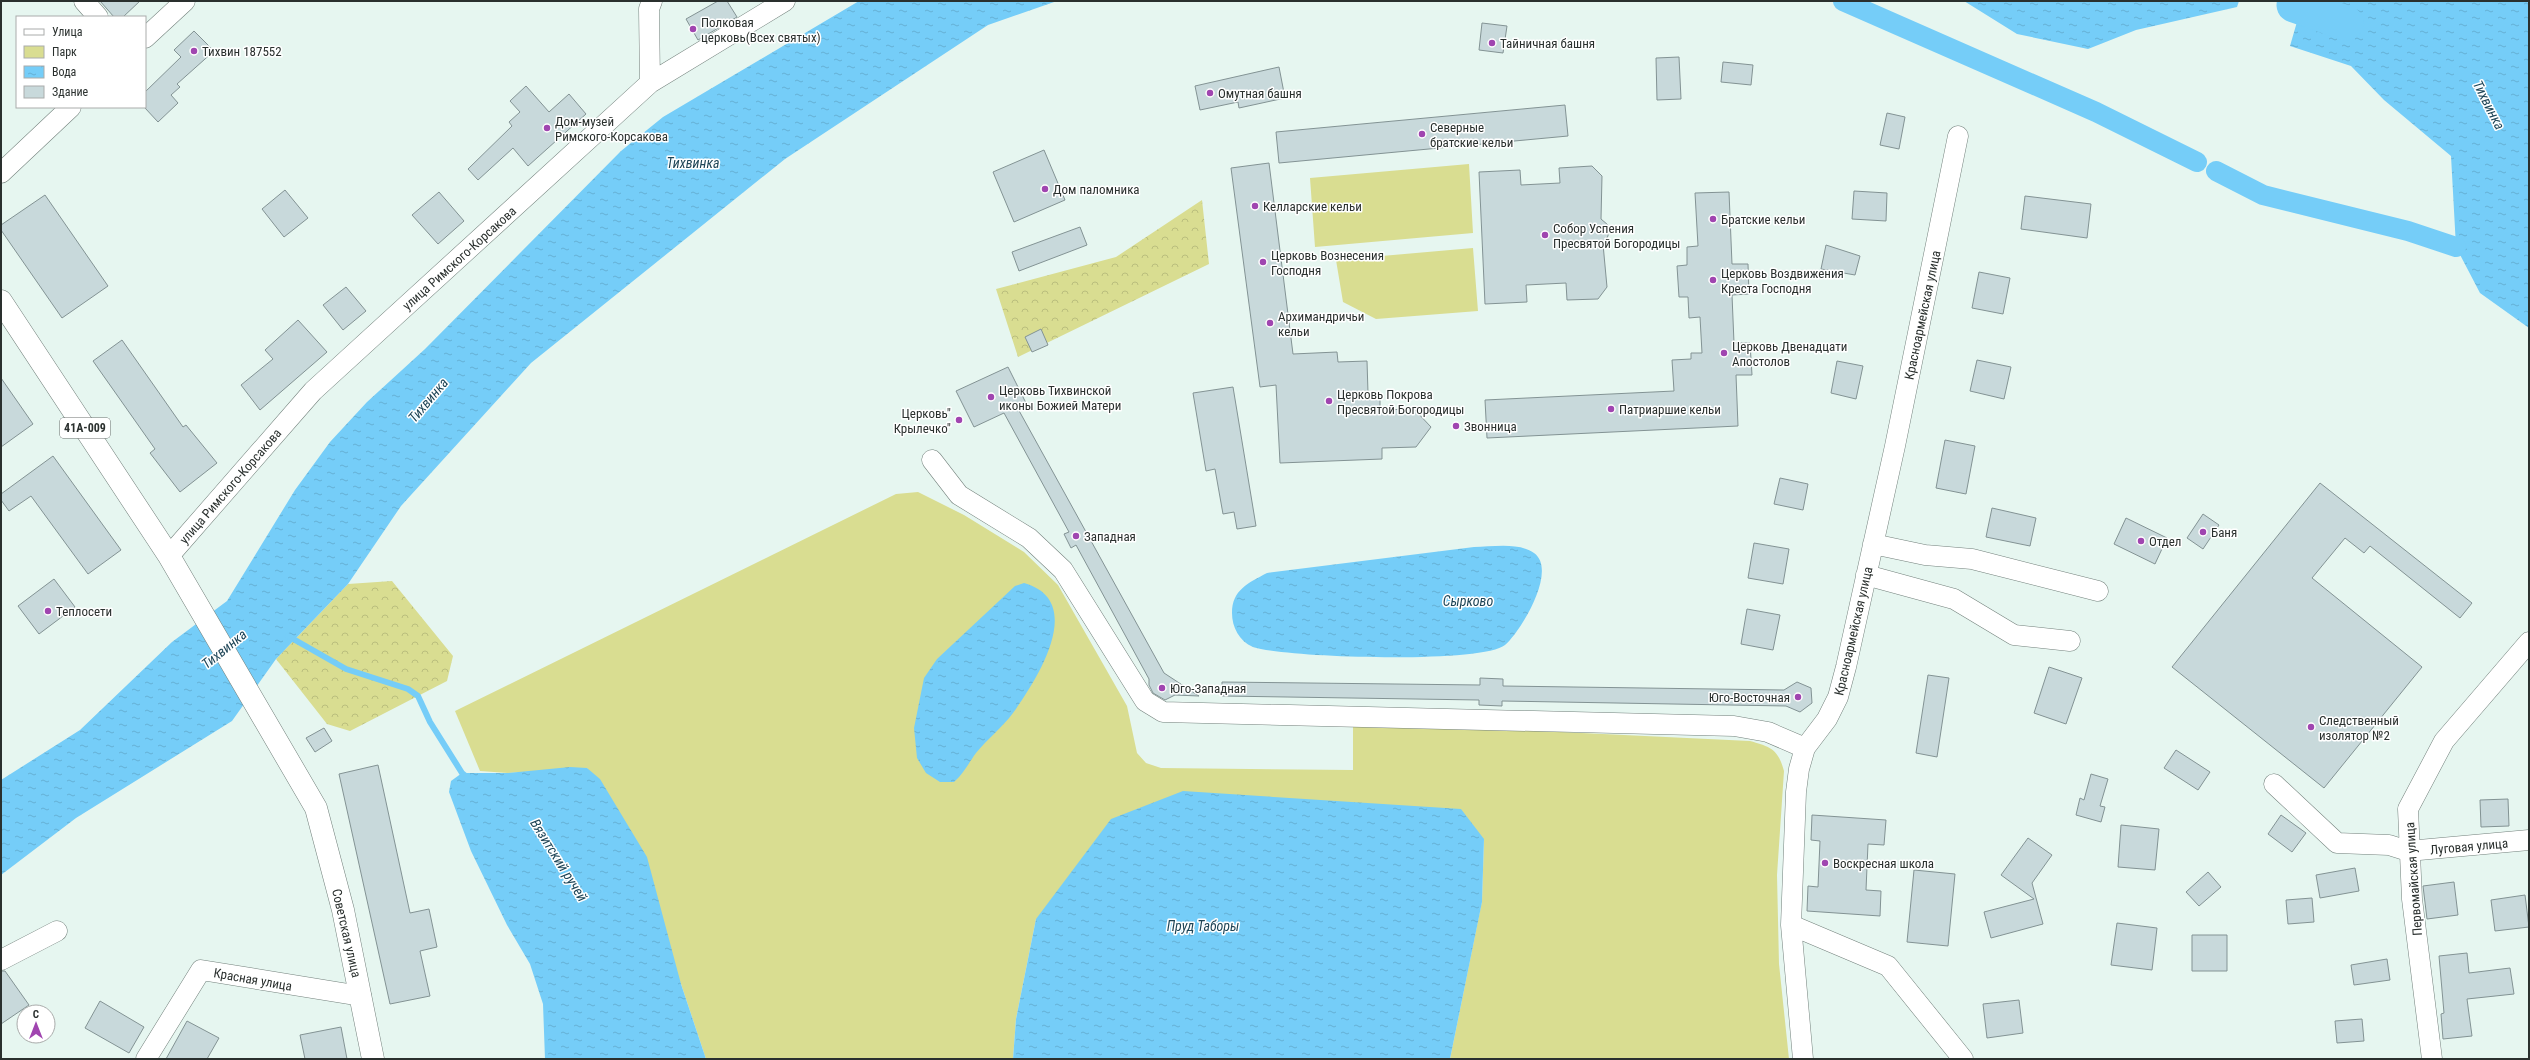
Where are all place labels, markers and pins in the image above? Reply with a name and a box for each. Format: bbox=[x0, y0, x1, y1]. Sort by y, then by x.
place label: Полковая церковь(Всех святых) bbox=[701, 15, 821, 45]
marker: Полковая церковь(Всех святых) bbox=[688, 24, 698, 34]
place label: Тайничная башня bbox=[1500, 36, 1595, 51]
marker: Тайничная башня bbox=[1487, 38, 1497, 48]
place label: Тихвин 187552 bbox=[202, 44, 282, 59]
marker: Тихвин 187552 bbox=[189, 46, 199, 56]
place label: Омутная башня bbox=[1218, 86, 1302, 101]
marker: Омутная башня bbox=[1205, 88, 1215, 98]
place label: Дом-музей Римского-Корсакова bbox=[555, 114, 668, 144]
place label: Северные братские кельи bbox=[1430, 120, 1513, 150]
marker: Дом-музей Римского-Корсакова bbox=[542, 123, 552, 133]
marker: Северные братские кельи bbox=[1417, 129, 1427, 139]
place label: Дом паломника bbox=[1053, 182, 1140, 197]
marker: Дом паломника bbox=[1040, 184, 1050, 194]
place label: Келларские кельи bbox=[1263, 199, 1362, 214]
marker: Келларские кельи bbox=[1250, 201, 1260, 211]
place label: Братские кельи bbox=[1721, 212, 1805, 227]
marker: Братские кельи bbox=[1708, 214, 1718, 224]
place label: Собор Успения Пресвятой Богородицы bbox=[1553, 221, 1680, 251]
marker: Собор Успения Пресвятой Богородицы bbox=[1540, 230, 1550, 240]
place label: Церковь Вознесения Господня bbox=[1271, 248, 1384, 278]
marker: Церковь Вознесения Господня bbox=[1258, 257, 1268, 267]
place label: Церковь Воздвижения Креста Господня bbox=[1721, 266, 1844, 296]
marker: Церковь Воздвижения Креста Господня bbox=[1708, 275, 1718, 285]
place label: Архимандричьи кельи bbox=[1278, 309, 1364, 339]
marker: Архимандричьи кельи bbox=[1265, 318, 1275, 328]
place label: Церковь Двенадцати Апостолов bbox=[1732, 339, 1847, 369]
marker: Церковь Двенадцати Апостолов bbox=[1719, 348, 1729, 358]
place label: Церковь Тихвинской иконы Божией Матери bbox=[999, 383, 1121, 413]
place label: Церковь Покрова Пресвятой Богородицы bbox=[1337, 387, 1464, 417]
marker: Церковь Тихвинской иконы Божией Матери bbox=[986, 392, 996, 402]
marker: Церковь Покрова Пресвятой Богородицы bbox=[1324, 396, 1334, 406]
place label: Патриаршие кельи bbox=[1619, 402, 1721, 417]
marker: Патриаршие кельи bbox=[1606, 404, 1616, 414]
place label: Церковь" Крылечко" bbox=[894, 406, 951, 436]
marker: Церковь" Крылечко" bbox=[954, 415, 964, 425]
place label: Звонница bbox=[1464, 419, 1517, 434]
marker: Звонница bbox=[1451, 421, 1461, 431]
place label: Баня bbox=[2211, 525, 2237, 540]
marker: Баня bbox=[2198, 527, 2208, 537]
place label: Западная bbox=[1084, 529, 1136, 544]
marker: Западная bbox=[1071, 531, 1081, 541]
place label: Отдел bbox=[2149, 534, 2182, 549]
marker: Отдел bbox=[2136, 536, 2146, 546]
place label: Теплосети bbox=[56, 604, 112, 619]
marker: Теплосети bbox=[43, 606, 53, 616]
place label: Юго-Западная bbox=[1170, 681, 1246, 696]
marker: Юго-Западная bbox=[1157, 683, 1167, 693]
place label: Юго-Восточная bbox=[1709, 690, 1790, 705]
marker: Юго-Восточная bbox=[1793, 692, 1803, 702]
place label: Следственный изолятор №2 bbox=[2319, 713, 2399, 743]
marker: Следственный изолятор №2 bbox=[2306, 722, 2316, 732]
place label: Воскресная школа bbox=[1833, 856, 1934, 871]
marker: Воскресная школа bbox=[1820, 858, 1830, 868]

